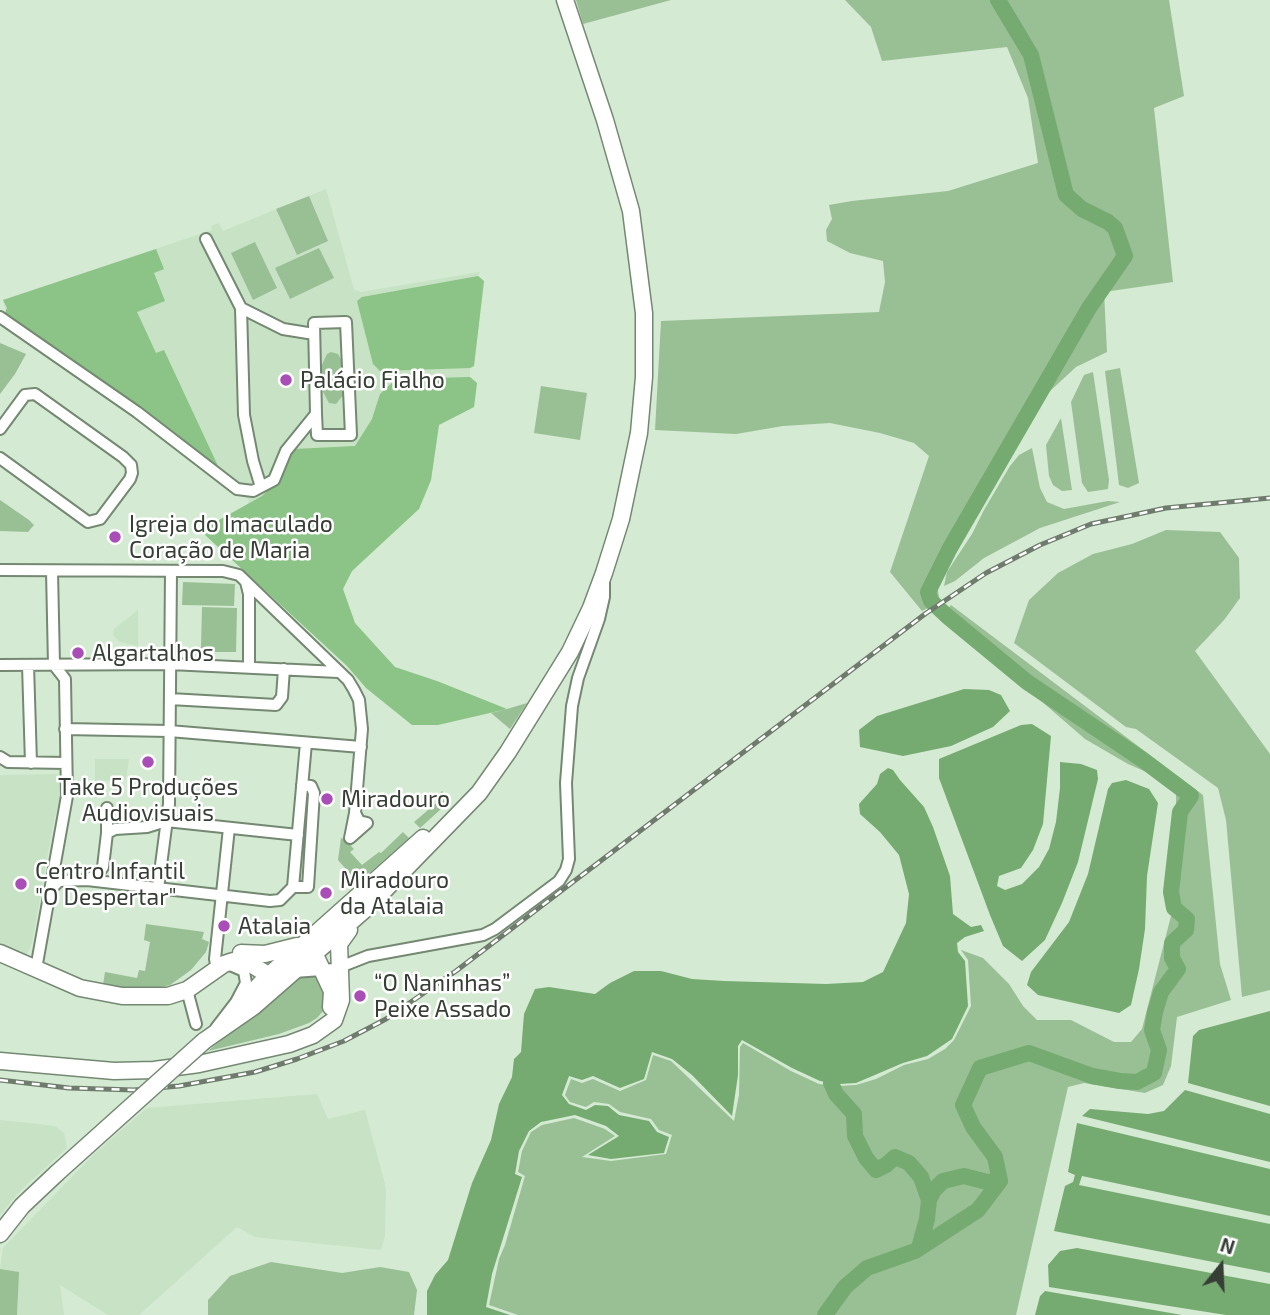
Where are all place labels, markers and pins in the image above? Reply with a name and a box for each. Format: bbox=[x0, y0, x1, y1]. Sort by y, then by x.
place label: Palácio Fialho bbox=[300, 366, 445, 394]
marker: Palácio Fialho bbox=[278, 372, 294, 388]
place label: Igreja do Imaculado Coração de Maria bbox=[129, 510, 333, 564]
marker: Igreja do Imaculado Coração de Maria bbox=[107, 529, 123, 545]
place label: Algartalhos bbox=[92, 639, 214, 667]
marker: Algartalhos bbox=[70, 645, 86, 661]
marker: Take 5 Produções Audiovisuais bbox=[140, 754, 156, 770]
place label: Take 5 Produções Audiovisuais bbox=[58, 773, 238, 827]
place label: Miradouro bbox=[341, 785, 450, 813]
marker: Miradouro bbox=[319, 791, 335, 807]
place label: Centro Infantil "O Despertar" bbox=[35, 857, 185, 911]
place label: Miradouro da Atalaia bbox=[340, 866, 449, 920]
marker: Centro Infantil "O Despertar" bbox=[13, 876, 29, 892]
marker: Miradouro da Atalaia bbox=[318, 885, 334, 901]
place label: Atalaia bbox=[238, 912, 311, 940]
marker: Atalaia bbox=[216, 918, 232, 934]
place label: “O Naninhas” Peixe Assado bbox=[374, 969, 511, 1023]
marker: “O Naninhas” Peixe Assado bbox=[352, 988, 368, 1004]

